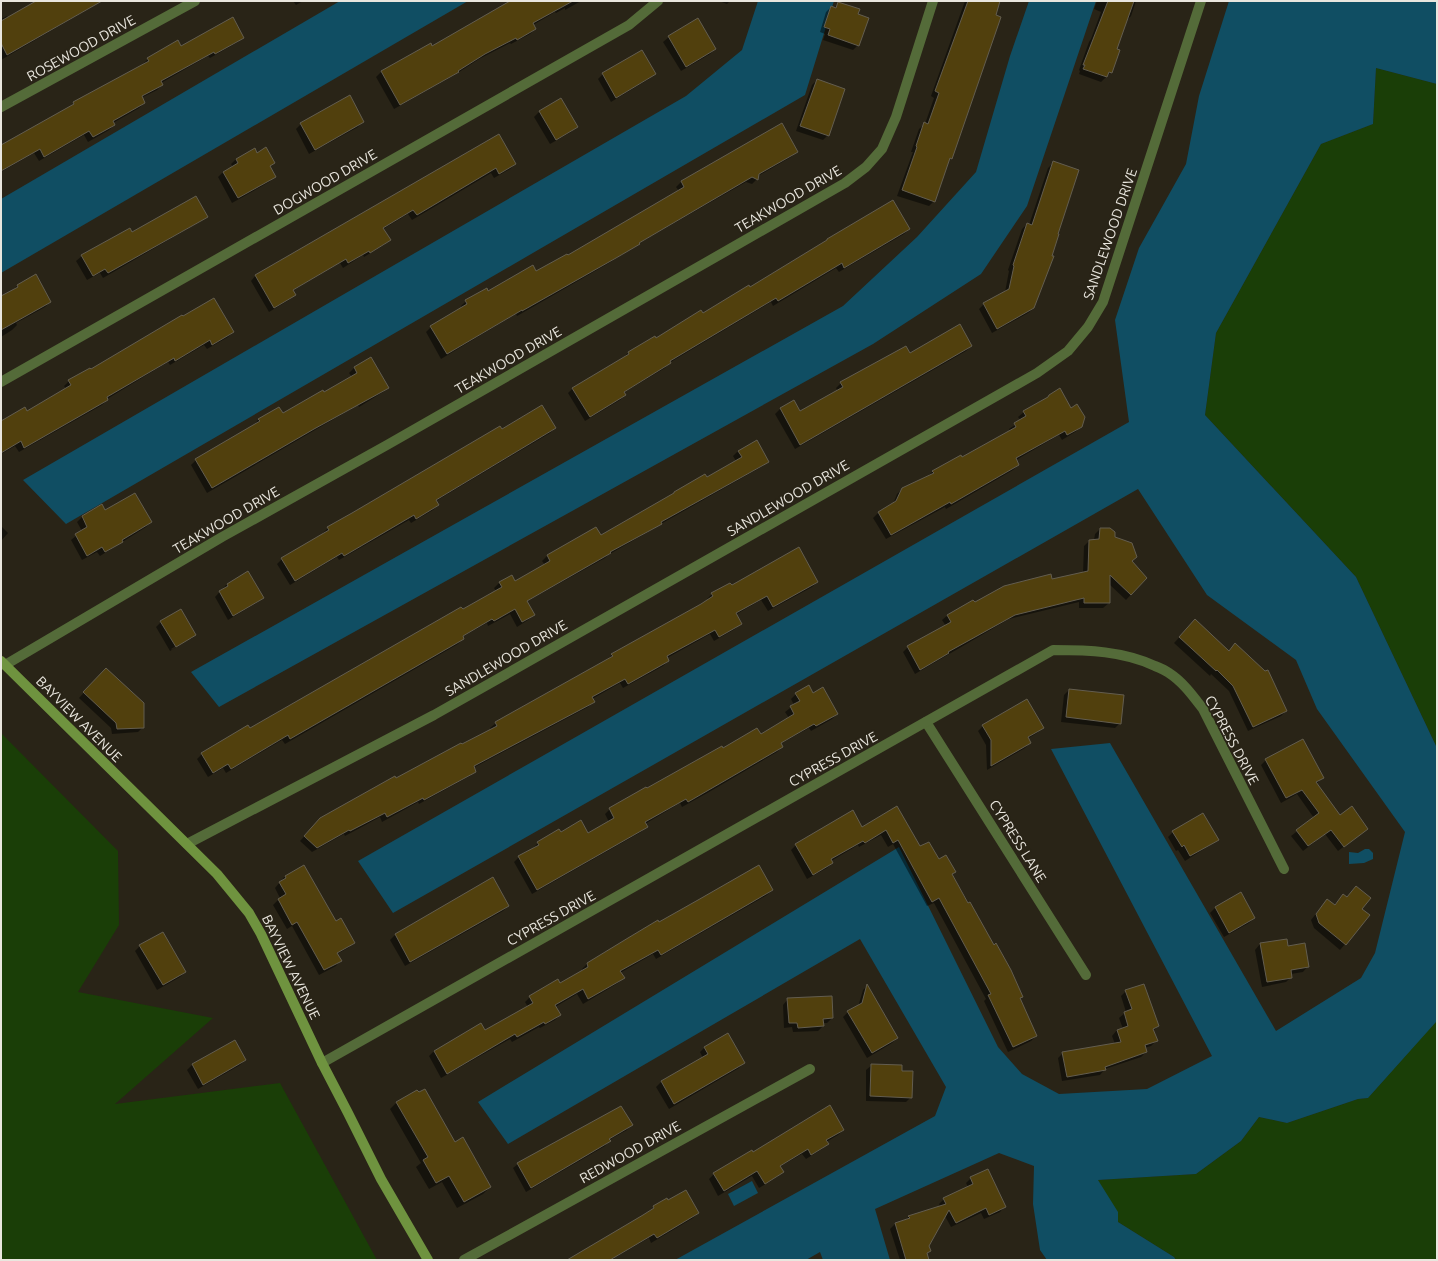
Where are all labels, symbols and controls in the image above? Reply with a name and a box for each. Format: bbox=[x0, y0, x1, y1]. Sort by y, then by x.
street label: ROSEWOOD DRIVE bbox=[24, 11, 138, 84]
street label: DOGWOOD DRIVE bbox=[270, 146, 380, 218]
street label: TEAKWOOD DRIVE bbox=[732, 162, 844, 236]
street label: SANDLEWOOD DRIVE bbox=[1080, 166, 1140, 302]
street label: TEAKWOOD DRIVE bbox=[452, 323, 564, 397]
street label: SANDLEWOOD DRIVE bbox=[724, 457, 852, 539]
street label: TEAKWOOD DRIVE bbox=[170, 483, 282, 557]
street label: SANDLEWOOD DRIVE bbox=[442, 617, 570, 699]
street label: BAYVIEW AVENUE bbox=[33, 673, 125, 765]
street label: CYPRESS DRIVE bbox=[1202, 693, 1262, 787]
street label: CYPRESS DRIVE bbox=[786, 728, 880, 790]
street label: CYPRESS LANE bbox=[986, 797, 1050, 885]
street label: CYPRESS DRIVE bbox=[504, 887, 598, 949]
street label: BAYVIEW AVENUE bbox=[259, 912, 323, 1022]
street label: REDWOOD DRIVE bbox=[577, 1118, 683, 1186]

